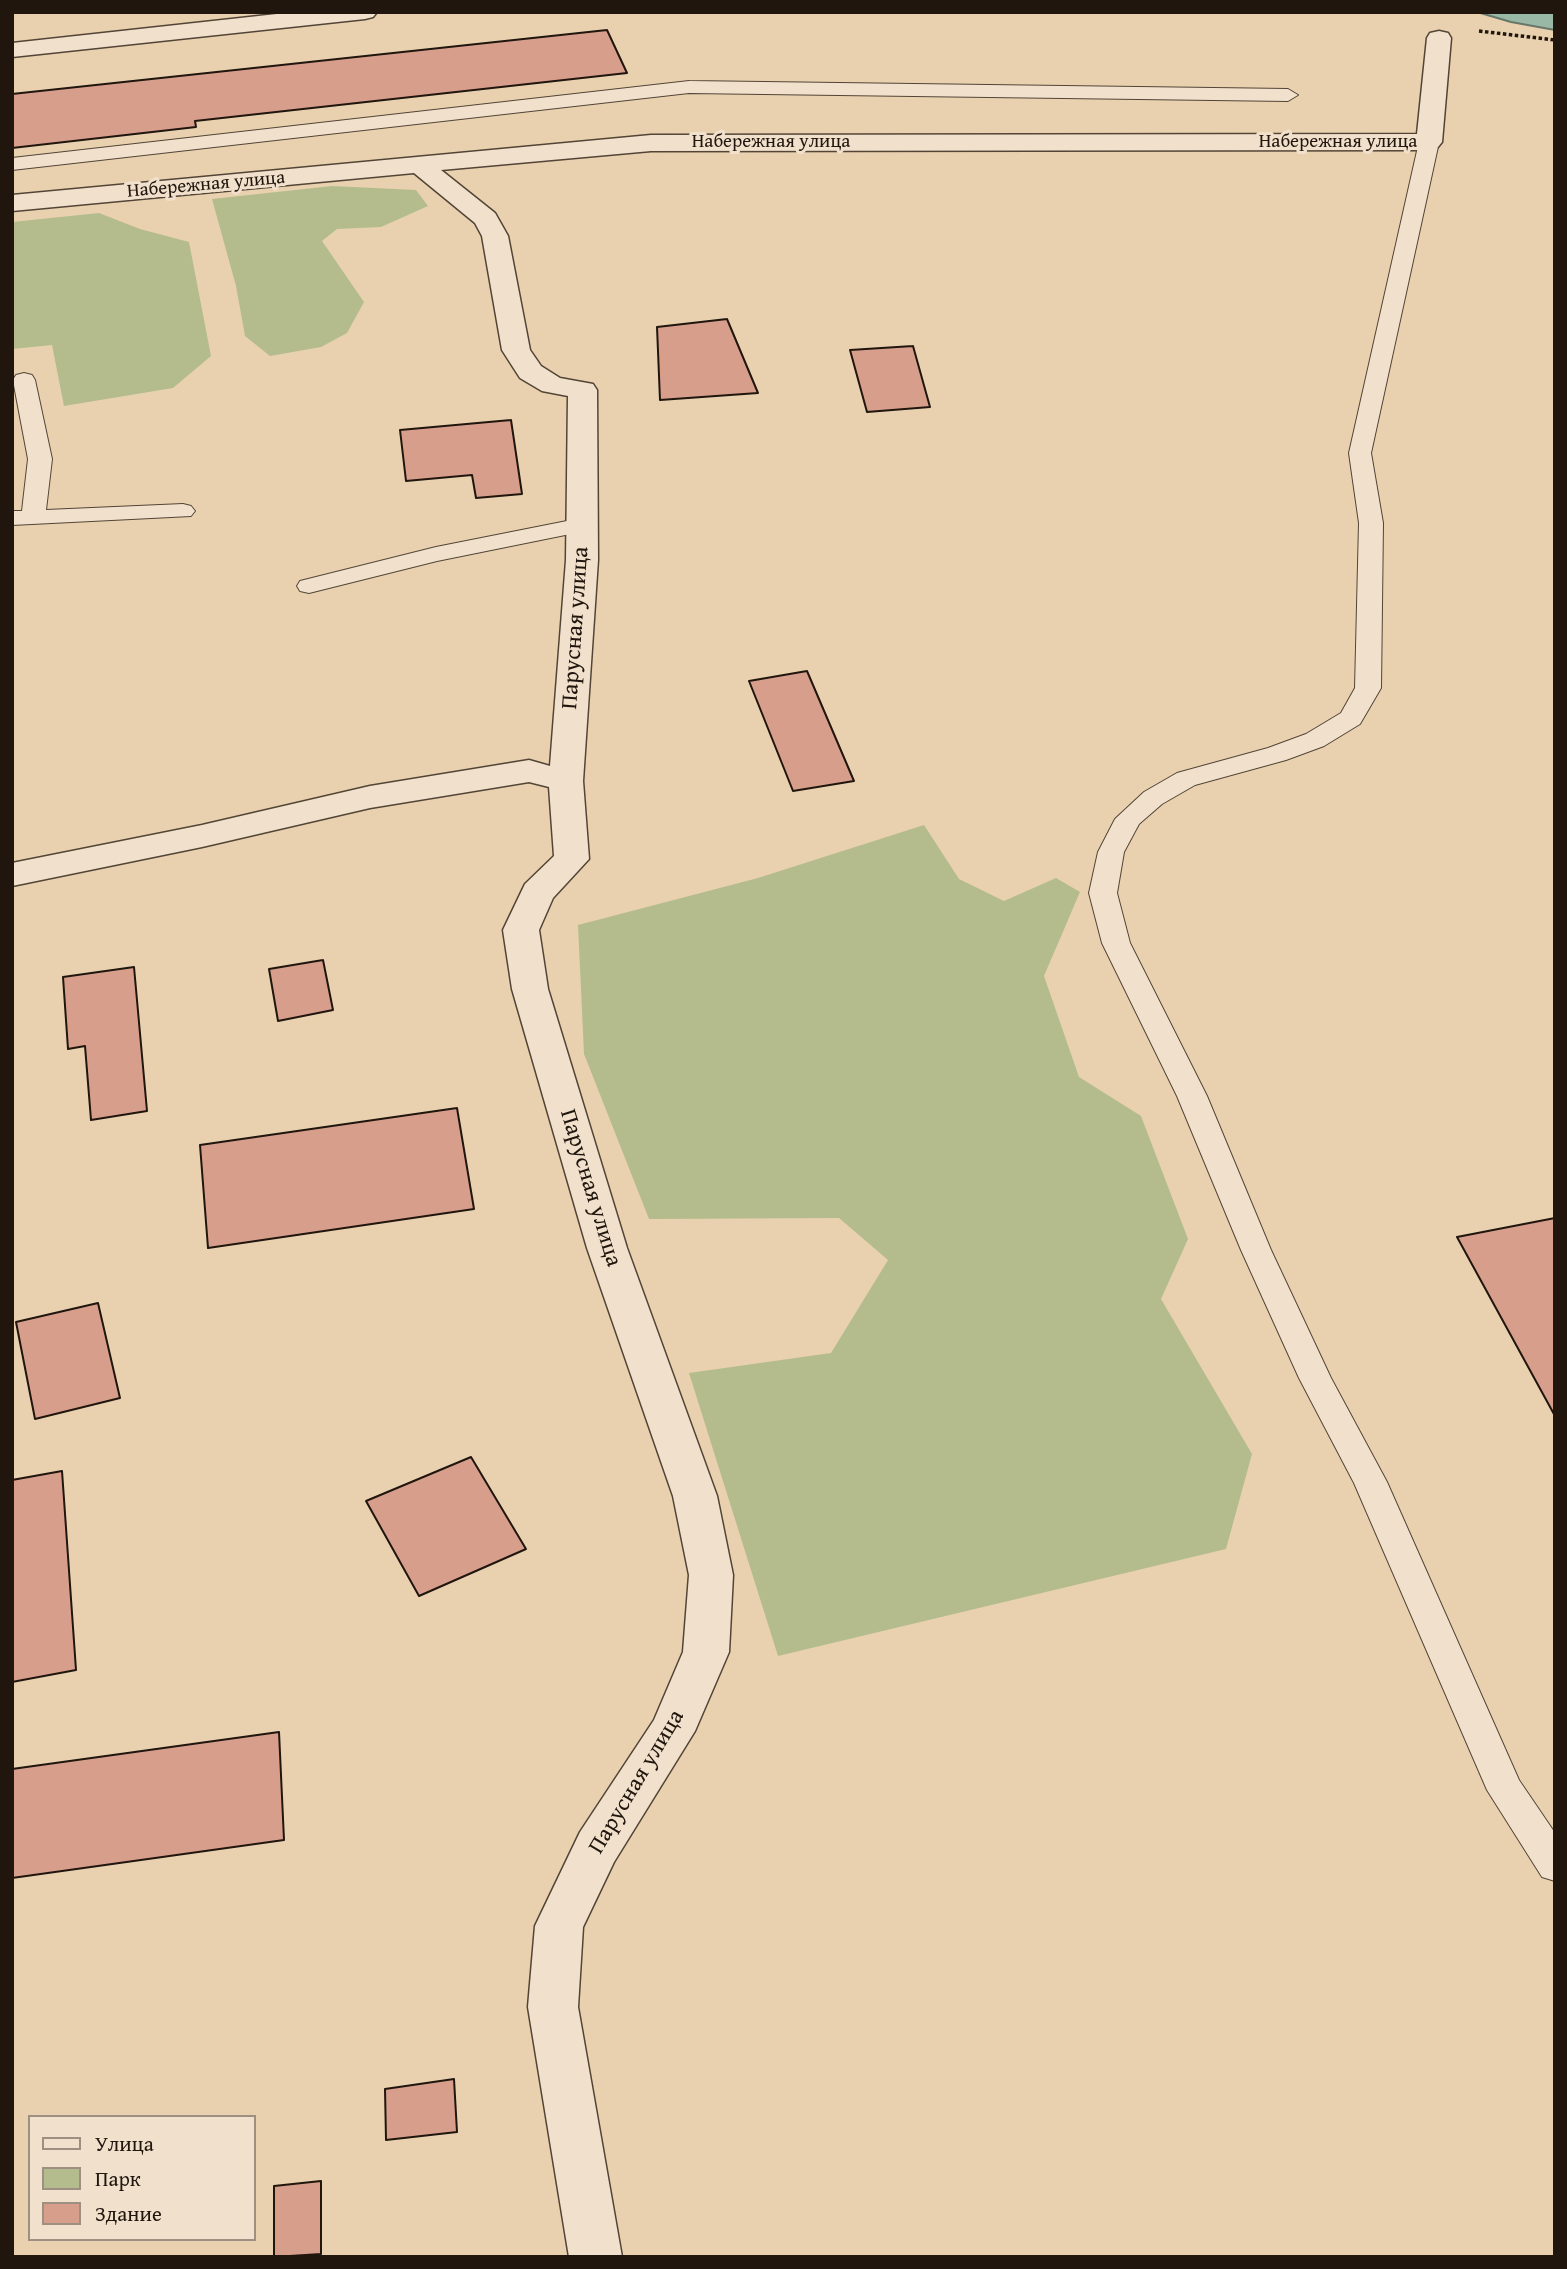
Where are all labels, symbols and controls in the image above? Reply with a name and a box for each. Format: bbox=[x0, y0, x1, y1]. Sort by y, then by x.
street label: Набережная улица bbox=[692, 131, 850, 153]
street label: Набережная улица bbox=[1259, 131, 1417, 153]
street label: Набережная улица bbox=[126, 167, 286, 203]
street label: Парусная улица bbox=[557, 546, 595, 710]
street label: Парусная улица bbox=[553, 1106, 627, 1270]
street label: Парусная улица bbox=[583, 1705, 691, 1859]
legend bbox=[28, 2115, 256, 2241]
text: Улица bbox=[95, 2128, 154, 2159]
text: Парк bbox=[95, 2163, 141, 2194]
text: Здание bbox=[95, 2198, 162, 2229]

